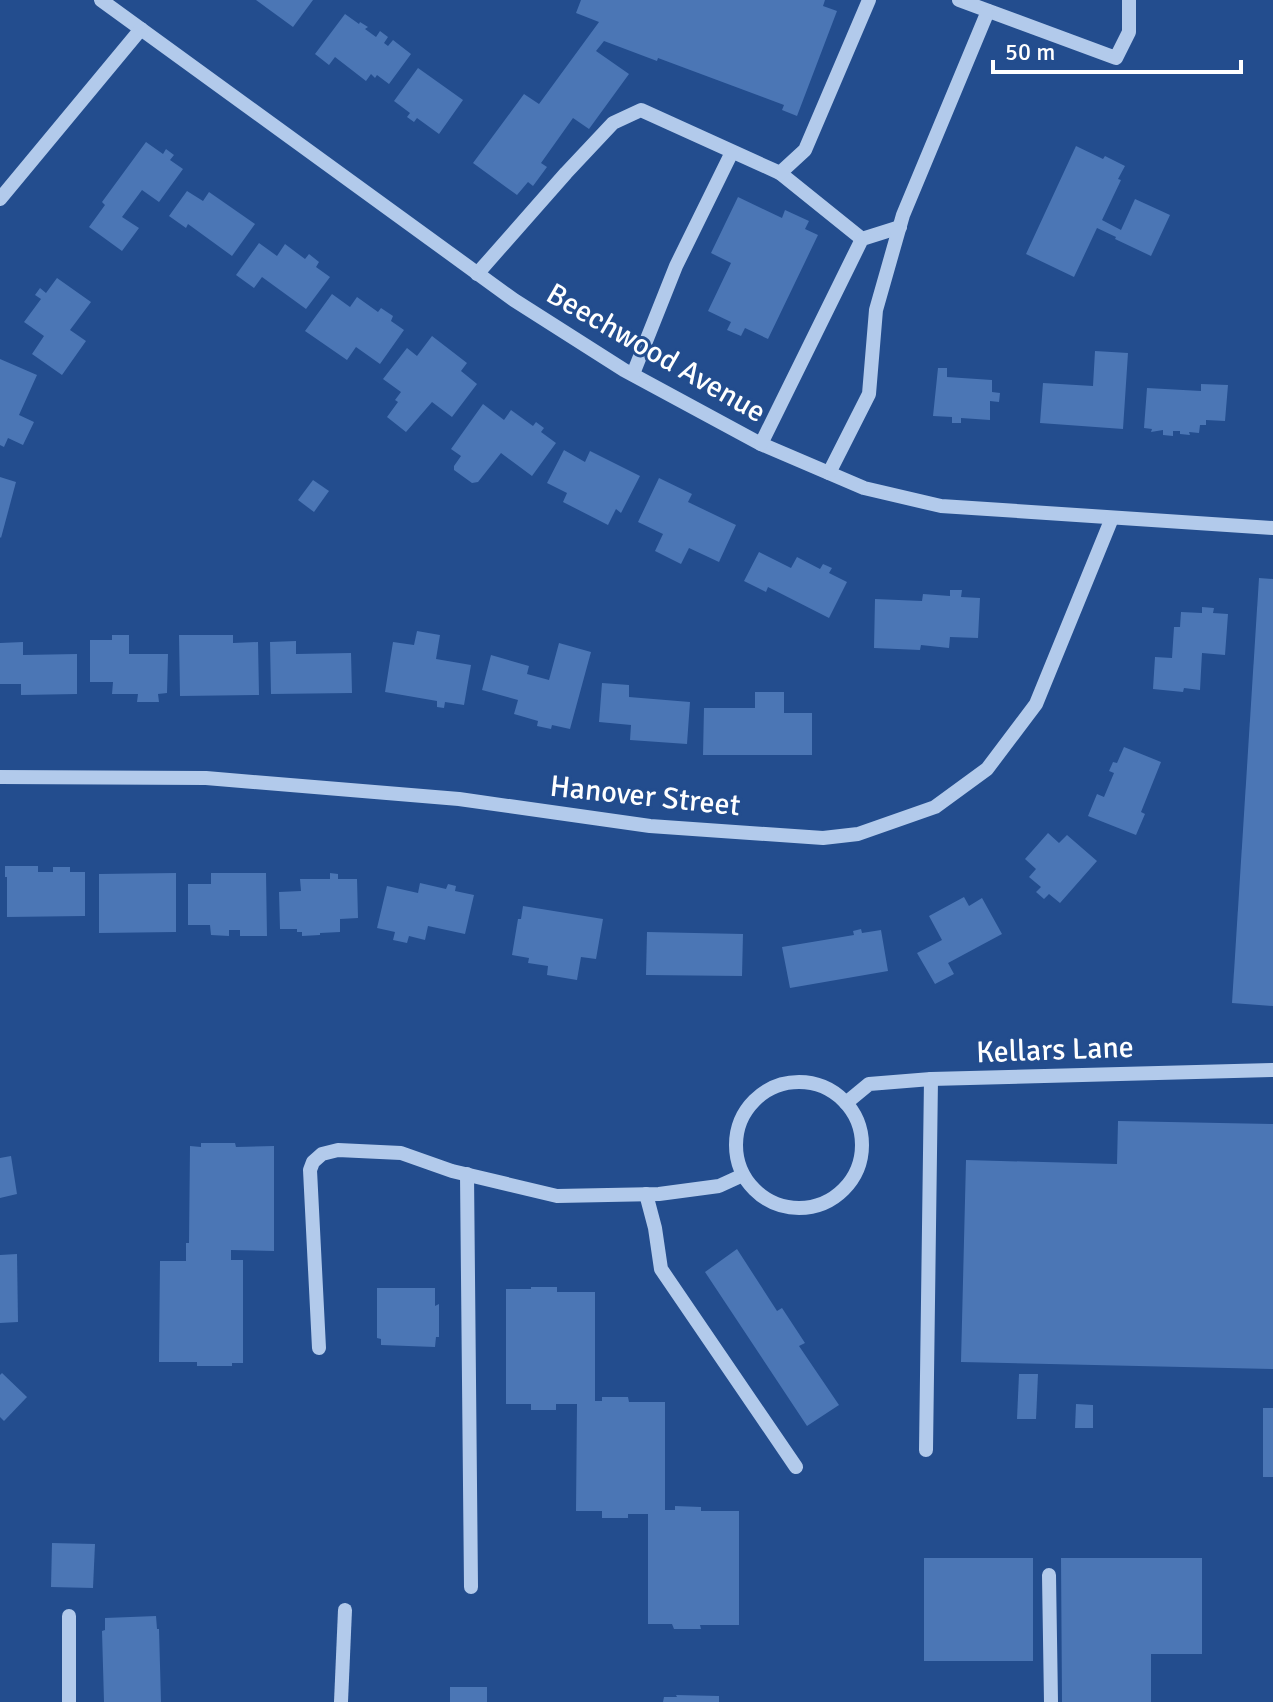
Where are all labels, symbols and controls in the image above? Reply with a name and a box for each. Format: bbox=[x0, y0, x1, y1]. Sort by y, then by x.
scale bar bbox=[993, 24, 1241, 74]
text: 50 m bbox=[1005, 37, 1055, 67]
street label: Beechwood Avenue bbox=[540, 275, 772, 431]
street label: Hanover Street bbox=[548, 768, 742, 824]
street label: Kellars Lane bbox=[976, 1029, 1134, 1071]

